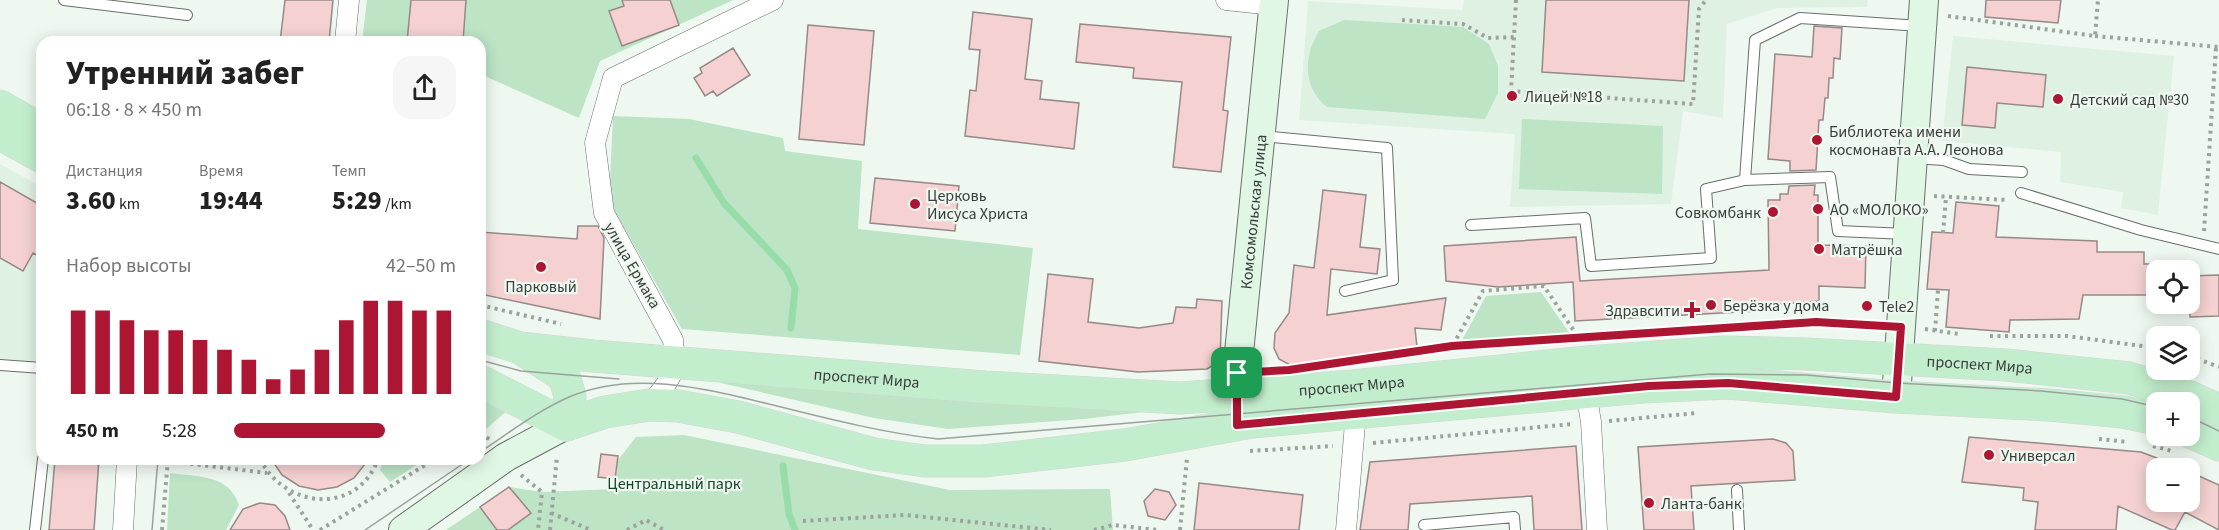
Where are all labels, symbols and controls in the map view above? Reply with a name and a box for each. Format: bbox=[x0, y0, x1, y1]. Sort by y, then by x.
text: Утренний забег bbox=[66, 50, 304, 97]
button: share bbox=[393, 56, 456, 119]
place label: Лицей №18 bbox=[1524, 86, 1602, 108]
marker: Лицей №18 bbox=[1505, 89, 1519, 103]
place label: Детский сад №30 bbox=[2070, 89, 2189, 111]
marker: Детский сад №30 bbox=[2051, 92, 2065, 106]
text: 06:18 · 8 × 450 m bbox=[66, 96, 202, 124]
place label: Библиотека имени космонавта А.А. Леонова bbox=[1829, 121, 2004, 161]
street label: Комсомольская улица bbox=[1235, 133, 1273, 290]
marker: Библиотека имени космонавта А.А. Леонова bbox=[1810, 133, 1824, 147]
text: Дистанция bbox=[66, 160, 143, 182]
text: Время bbox=[199, 160, 244, 182]
text: Темп bbox=[332, 160, 366, 182]
text: 3.60 bbox=[66, 182, 116, 219]
text: 19:44 bbox=[199, 182, 263, 219]
text: 5:29 bbox=[332, 182, 382, 219]
place label: Церковь Иисуса Христа bbox=[927, 185, 1028, 225]
text: km bbox=[116, 193, 140, 215]
text: /km bbox=[382, 193, 412, 215]
marker: Церковь Иисуса Христа bbox=[908, 197, 922, 211]
place label: АО «МОЛОКО» bbox=[1830, 199, 1929, 221]
place label: Совкомбанк bbox=[1675, 202, 1761, 224]
marker: АО «МОЛОКО» bbox=[1811, 202, 1825, 216]
marker: Совкомбанк bbox=[1766, 205, 1780, 219]
street label: улица Ермака bbox=[598, 218, 666, 313]
place label: Матрёшка bbox=[1831, 239, 1902, 261]
marker: Матрёшка bbox=[1812, 242, 1826, 256]
text: Набор высоты bbox=[66, 252, 191, 280]
text: 42–50 m bbox=[386, 252, 456, 280]
marker: Парковый bbox=[534, 260, 548, 274]
map controls bbox=[2146, 260, 2200, 512]
button: locate bbox=[2146, 260, 2200, 314]
place label: Парковый bbox=[505, 276, 577, 298]
place label: Берёзка у дома bbox=[1723, 295, 1829, 317]
place label: Tele2 bbox=[1879, 296, 1914, 318]
marker: Берёзка у дома bbox=[1704, 298, 1718, 312]
marker: Tele2 bbox=[1860, 299, 1874, 313]
place label: Здравсити bbox=[1605, 300, 1680, 322]
marker: Здравсити bbox=[1685, 303, 1699, 317]
button: layers bbox=[2146, 326, 2200, 380]
pin bbox=[1211, 347, 1262, 398]
street label: проспект Мира bbox=[1926, 351, 2034, 380]
icon: arrive bbox=[1220, 356, 1253, 389]
street label: проспект Мира bbox=[813, 363, 920, 394]
street label: проспект Мира bbox=[1298, 371, 1406, 402]
button: + bbox=[2146, 392, 2200, 446]
text: 450 m bbox=[66, 417, 119, 445]
text: 5:28 bbox=[162, 417, 197, 445]
place label: Универсал bbox=[2001, 445, 2075, 467]
marker: Универсал bbox=[1982, 448, 1996, 462]
button: − bbox=[2146, 458, 2200, 512]
park label: Центральный парк bbox=[607, 473, 741, 495]
place label: Ланта-банк bbox=[1661, 493, 1742, 515]
marker: Ланта-банк bbox=[1642, 496, 1656, 510]

